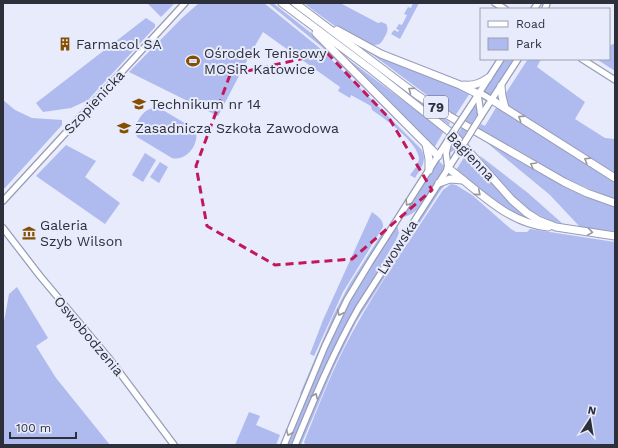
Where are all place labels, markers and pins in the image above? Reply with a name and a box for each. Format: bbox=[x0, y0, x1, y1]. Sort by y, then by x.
building icon: Farmacol SA bbox=[57, 36, 73, 52]
place label: Farmacol SA bbox=[76, 36, 162, 52]
place label: Ośrodek Tenisowy MOSiR Katowice bbox=[204, 45, 327, 77]
sports icon: Ośrodek Tenisowy MOSiR Katowice bbox=[185, 53, 201, 69]
school or university icon: Technikum nr 14 bbox=[131, 96, 147, 112]
place label: Technikum nr 14 bbox=[150, 96, 261, 112]
school or university icon: Zasadnicza Szkoła Zawodowa bbox=[116, 120, 132, 136]
place label: Zasadnicza Szkoła Zawodowa bbox=[135, 120, 339, 136]
place label: Galeria Szyb Wilson bbox=[40, 217, 123, 249]
museum icon: Galeria Szyb Wilson bbox=[21, 225, 37, 241]

